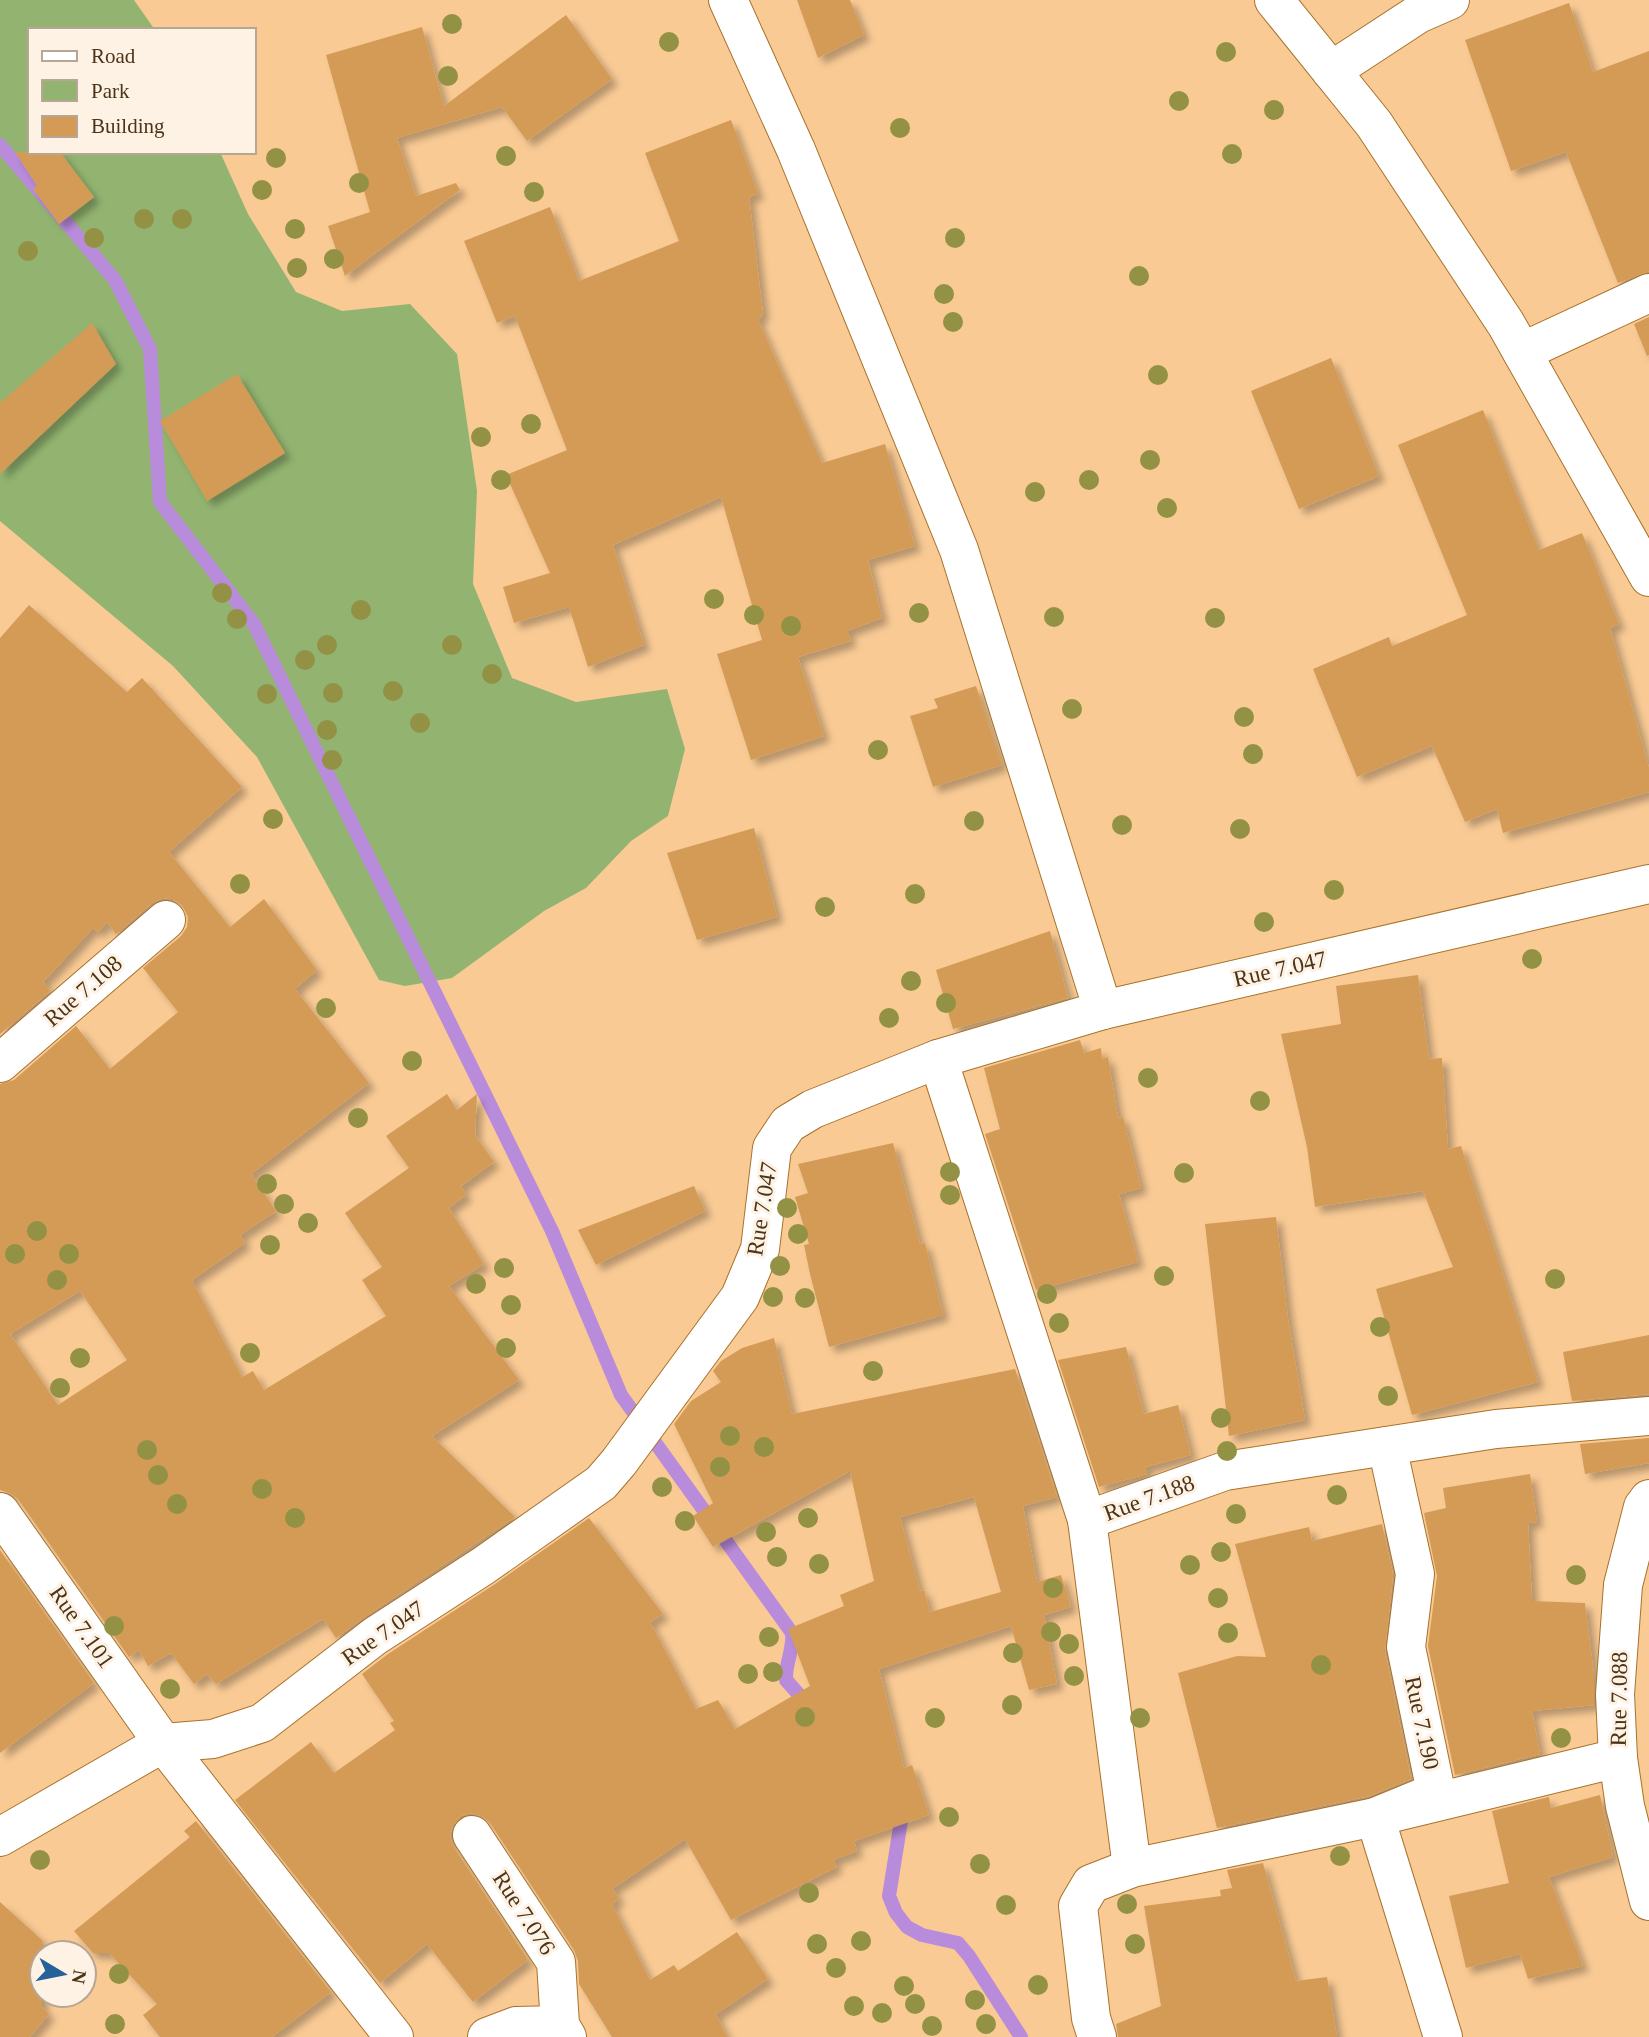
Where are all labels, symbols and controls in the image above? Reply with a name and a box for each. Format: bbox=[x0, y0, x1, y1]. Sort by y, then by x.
legend bbox=[28, 28, 256, 154]
text: Road bbox=[91, 44, 136, 68]
text: Park bbox=[91, 79, 130, 103]
text: Building bbox=[91, 114, 165, 138]
street label: Rue 7.047 bbox=[1231, 946, 1329, 992]
street label: Rue 7.108 bbox=[39, 951, 127, 1031]
street label: Rue 7.047 bbox=[742, 1160, 782, 1258]
street label: Rue 7.188 bbox=[1100, 1470, 1198, 1526]
street label: Rue 7.101 bbox=[45, 1581, 119, 1673]
street label: Rue 7.047 bbox=[337, 1596, 429, 1670]
street label: Rue 7.088 bbox=[1606, 1652, 1632, 1746]
street label: Rue 7.190 bbox=[1400, 1674, 1444, 1772]
street label: Rue 7.076 bbox=[488, 1867, 560, 1959]
north arrow bbox=[28, 1939, 98, 2009]
text: N bbox=[68, 1968, 91, 1986]

